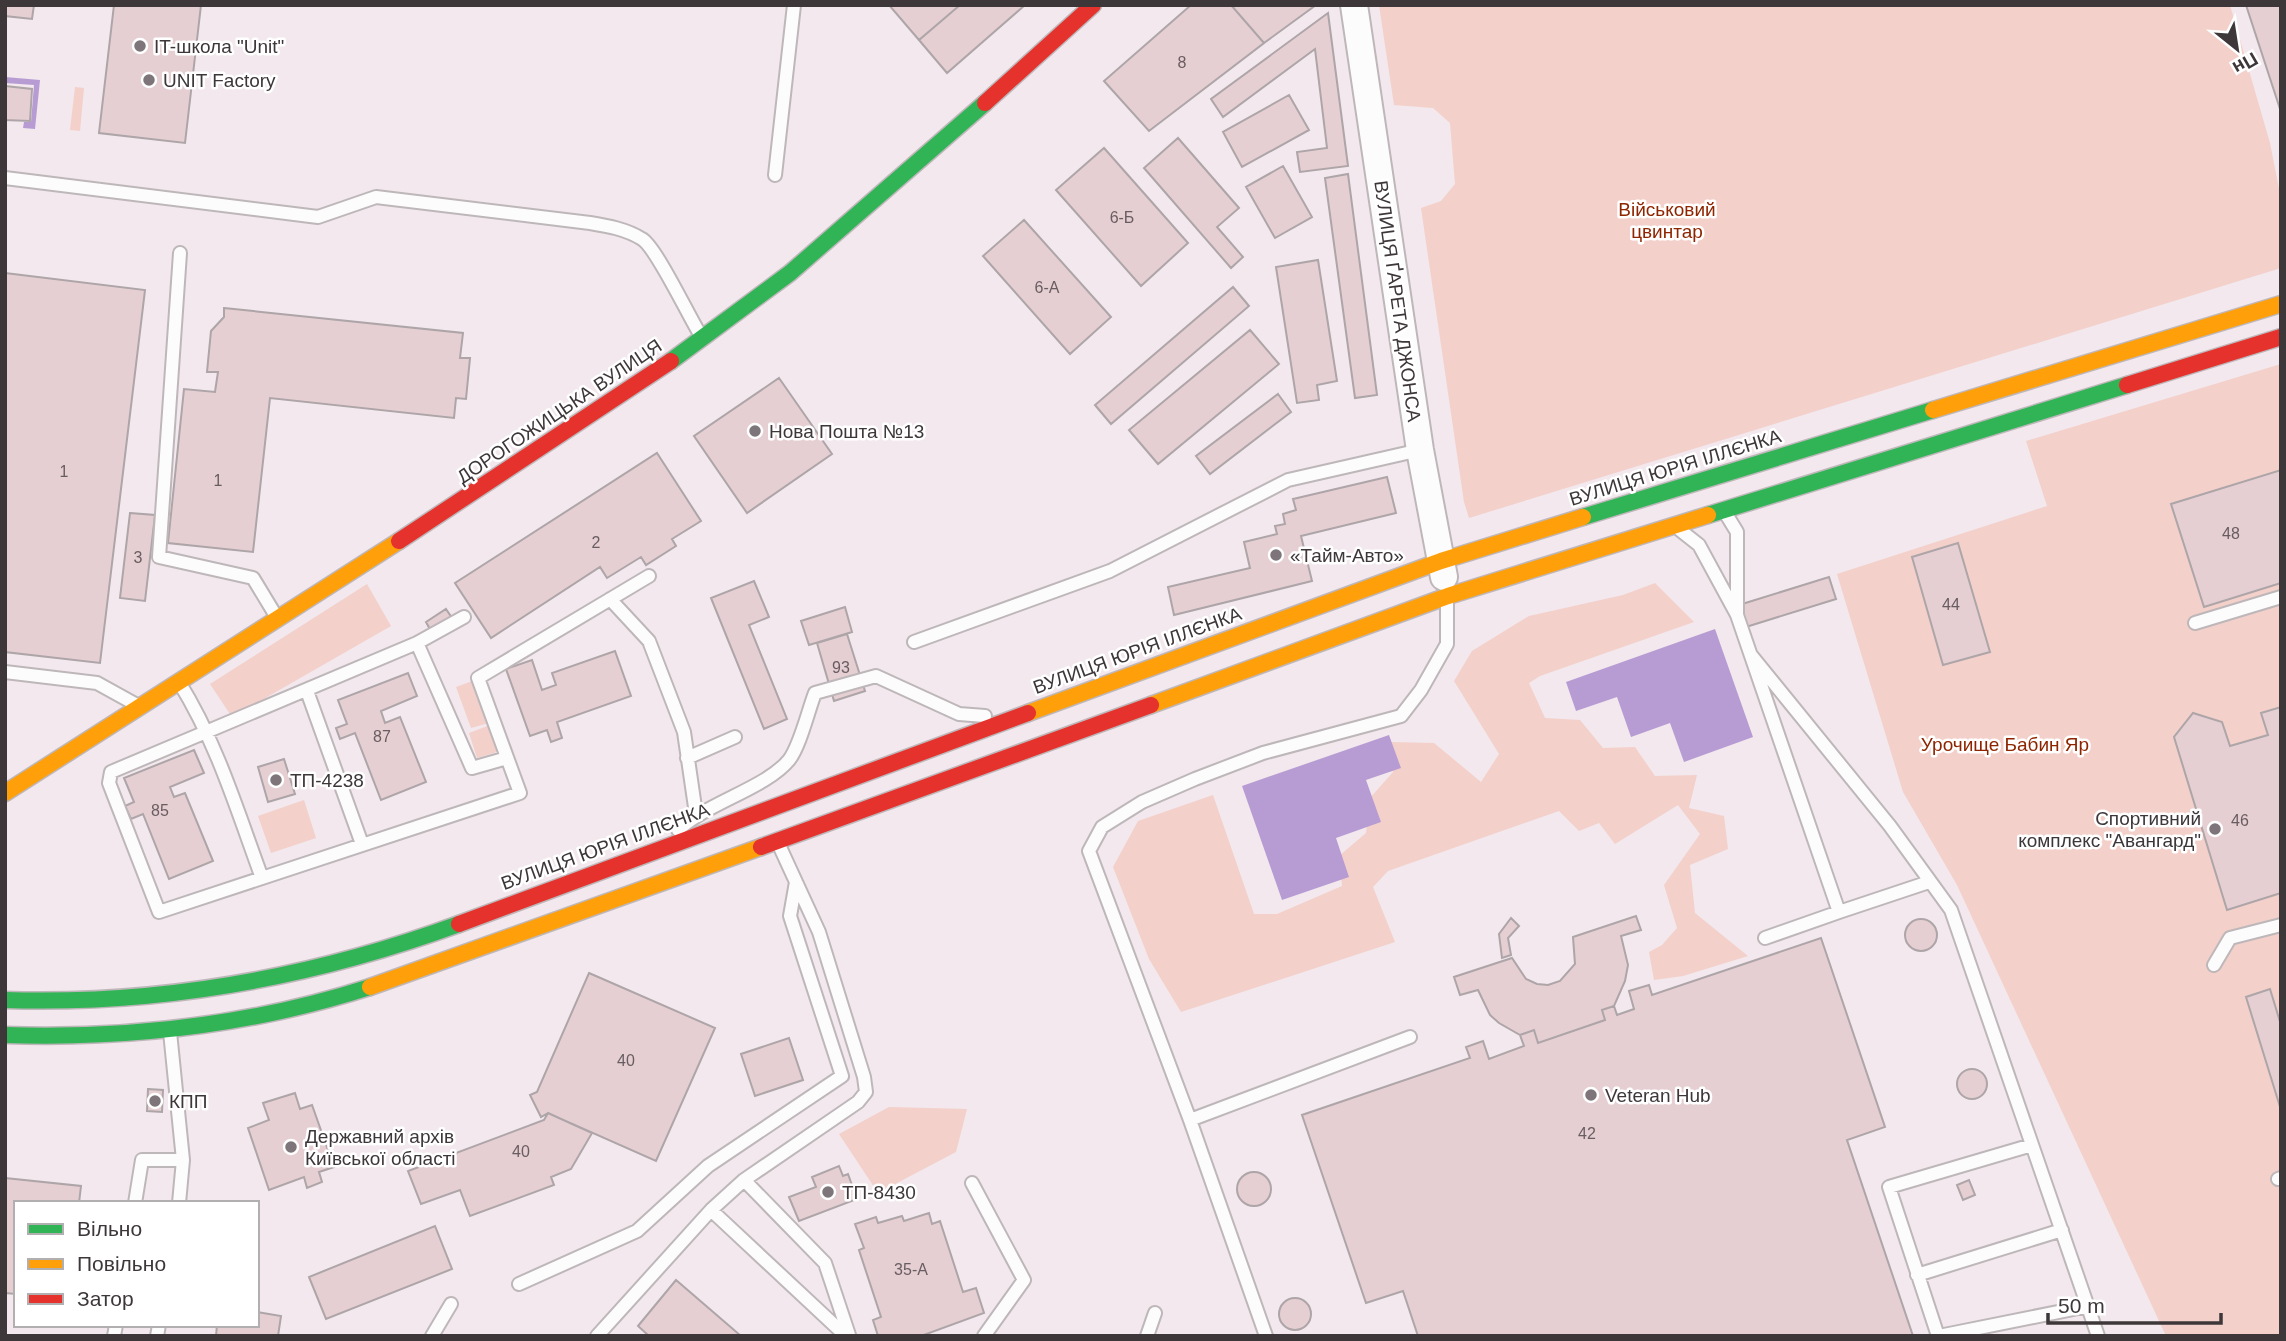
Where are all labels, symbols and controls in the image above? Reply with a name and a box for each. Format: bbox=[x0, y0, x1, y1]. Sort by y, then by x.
north arrow bbox=[2202, 14, 2272, 84]
place label: IT-школа "Unit" bbox=[154, 36, 284, 57]
marker: IT-школа "Unit" bbox=[132, 38, 148, 54]
text: Пн bbox=[2229, 48, 2261, 79]
house number: 8 bbox=[1178, 54, 1187, 71]
place label: UNIT Factory bbox=[163, 70, 276, 91]
marker: UNIT Factory bbox=[141, 72, 157, 88]
street label: ВУЛИЦЯ ҐАРЕТА ДЖОНСА bbox=[1370, 179, 1425, 423]
park label: Військовий цвинтар bbox=[1618, 199, 1716, 242]
house number: 6-Б bbox=[1110, 209, 1134, 226]
house number: 6-А bbox=[1035, 279, 1060, 296]
street label: ДОРОГОЖИЦЬКА ВУЛИЦЯ bbox=[453, 335, 666, 488]
place label: Нова Пошта №13 bbox=[769, 421, 924, 442]
marker: Нова Пошта №13 bbox=[747, 423, 763, 439]
street label: ВУЛИЦЯ ЮРІЯ ІЛЛЄНКА bbox=[1567, 425, 1784, 510]
house number: 1 bbox=[60, 463, 69, 480]
house number: 1 bbox=[214, 472, 223, 489]
house number: 48 bbox=[2222, 525, 2240, 542]
house number: 2 bbox=[592, 534, 601, 551]
place label: «Тайм-Авто» bbox=[1290, 545, 1404, 566]
marker: «Тайм-Авто» bbox=[1268, 547, 1284, 563]
house number: 3 bbox=[134, 549, 143, 566]
house number: 44 bbox=[1942, 596, 1960, 613]
street label: ВУЛИЦЯ ЮРІЯ ІЛЛЄНКА bbox=[1030, 603, 1244, 698]
house number: 93 bbox=[832, 659, 850, 676]
house number: 87 bbox=[373, 728, 391, 745]
park label: Урочище Бабин Яр bbox=[1921, 734, 2089, 755]
place label: ТП-4238 bbox=[290, 770, 364, 791]
marker: ТП-4238 bbox=[268, 772, 284, 788]
street label: ВУЛИЦЯ ЮРІЯ ІЛЛЄНКА bbox=[498, 799, 712, 894]
house number: 85 bbox=[151, 802, 169, 819]
place label: Спортивний комплекс "Авангард" bbox=[2018, 808, 2201, 851]
house number: 46 bbox=[2231, 812, 2249, 829]
marker: Спортивний комплекс "Авангард" bbox=[2207, 821, 2223, 837]
house number: 40 bbox=[617, 1052, 635, 1069]
place label: Veteran Hub bbox=[1605, 1085, 1711, 1106]
marker: Veteran Hub bbox=[1583, 1087, 1599, 1103]
place label: КПП bbox=[169, 1091, 207, 1112]
marker: КПП bbox=[147, 1093, 163, 1109]
house number: 42 bbox=[1578, 1125, 1596, 1142]
place label: Державний архів Київської області bbox=[305, 1126, 456, 1169]
marker: Державний архів Київської області bbox=[283, 1139, 299, 1155]
house number: 40 bbox=[512, 1143, 530, 1160]
place label: ТП-8430 bbox=[842, 1182, 916, 1203]
marker: ТП-8430 bbox=[820, 1184, 836, 1200]
legend bbox=[14, 1201, 259, 1327]
text: Вільно bbox=[77, 1217, 142, 1240]
text: Повільно bbox=[77, 1252, 166, 1275]
house number: 35-А bbox=[894, 1261, 928, 1278]
scale bar bbox=[2048, 1282, 2221, 1326]
text: Затор bbox=[77, 1287, 134, 1310]
text: 50 m bbox=[2058, 1294, 2105, 1317]

